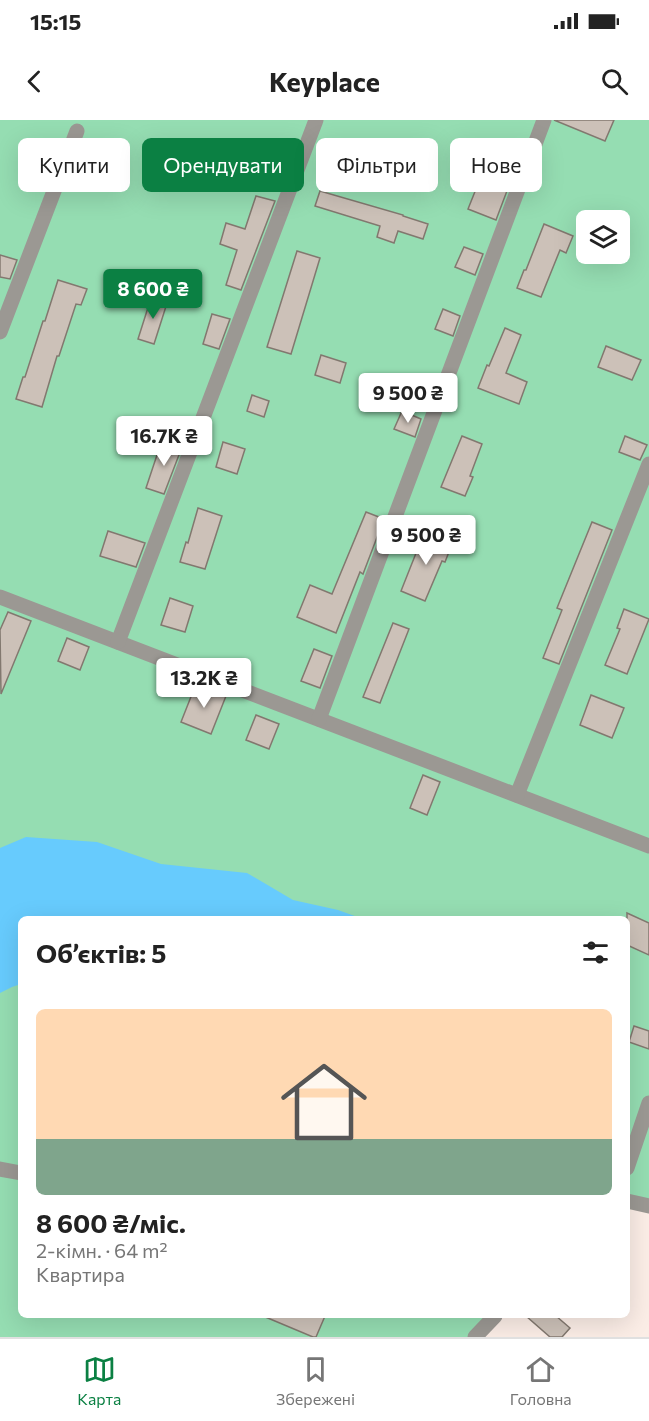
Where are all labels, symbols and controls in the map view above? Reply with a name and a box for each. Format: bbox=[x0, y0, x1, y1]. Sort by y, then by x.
text: 15:15 bbox=[30, 8, 81, 35]
icon: back bbox=[18, 65, 51, 98]
text: Keyplace bbox=[269, 65, 380, 98]
icon: search bbox=[598, 65, 631, 98]
chip: Купити bbox=[18, 138, 130, 192]
chip: Орендувати bbox=[142, 138, 304, 192]
chip: Фільтри bbox=[316, 138, 438, 192]
chip: Нове bbox=[450, 138, 542, 192]
map controls bbox=[576, 210, 630, 264]
button: layers bbox=[576, 210, 630, 264]
pin: 8 600 ₴ bbox=[98, 269, 208, 320]
text: 8 600 ₴ bbox=[117, 276, 189, 300]
pin: 9 500 ₴ bbox=[353, 373, 463, 424]
text: 9 500 ₴ bbox=[373, 380, 443, 404]
pin: 16.7K ₴ bbox=[109, 416, 219, 467]
text: 16.7K ₴ bbox=[130, 423, 198, 447]
pin: 9 500 ₴ bbox=[371, 515, 481, 566]
text: 9 500 ₴ bbox=[391, 522, 461, 546]
pin: 13.2K ₴ bbox=[149, 658, 259, 709]
text: 13.2K ₴ bbox=[170, 665, 238, 689]
icon: filters bbox=[579, 936, 612, 969]
text: Об’єктів: 5 bbox=[36, 937, 166, 968]
icon: home bbox=[270, 1048, 378, 1156]
text: 8 600 ₴/міс. bbox=[36, 1207, 186, 1238]
text: 2-кімн. · 64 m² bbox=[36, 1238, 168, 1262]
text: Квартира bbox=[36, 1262, 125, 1286]
tab: Карта bbox=[77, 1353, 121, 1408]
tab: Збережені bbox=[276, 1353, 355, 1408]
tab: Головна bbox=[510, 1353, 572, 1408]

